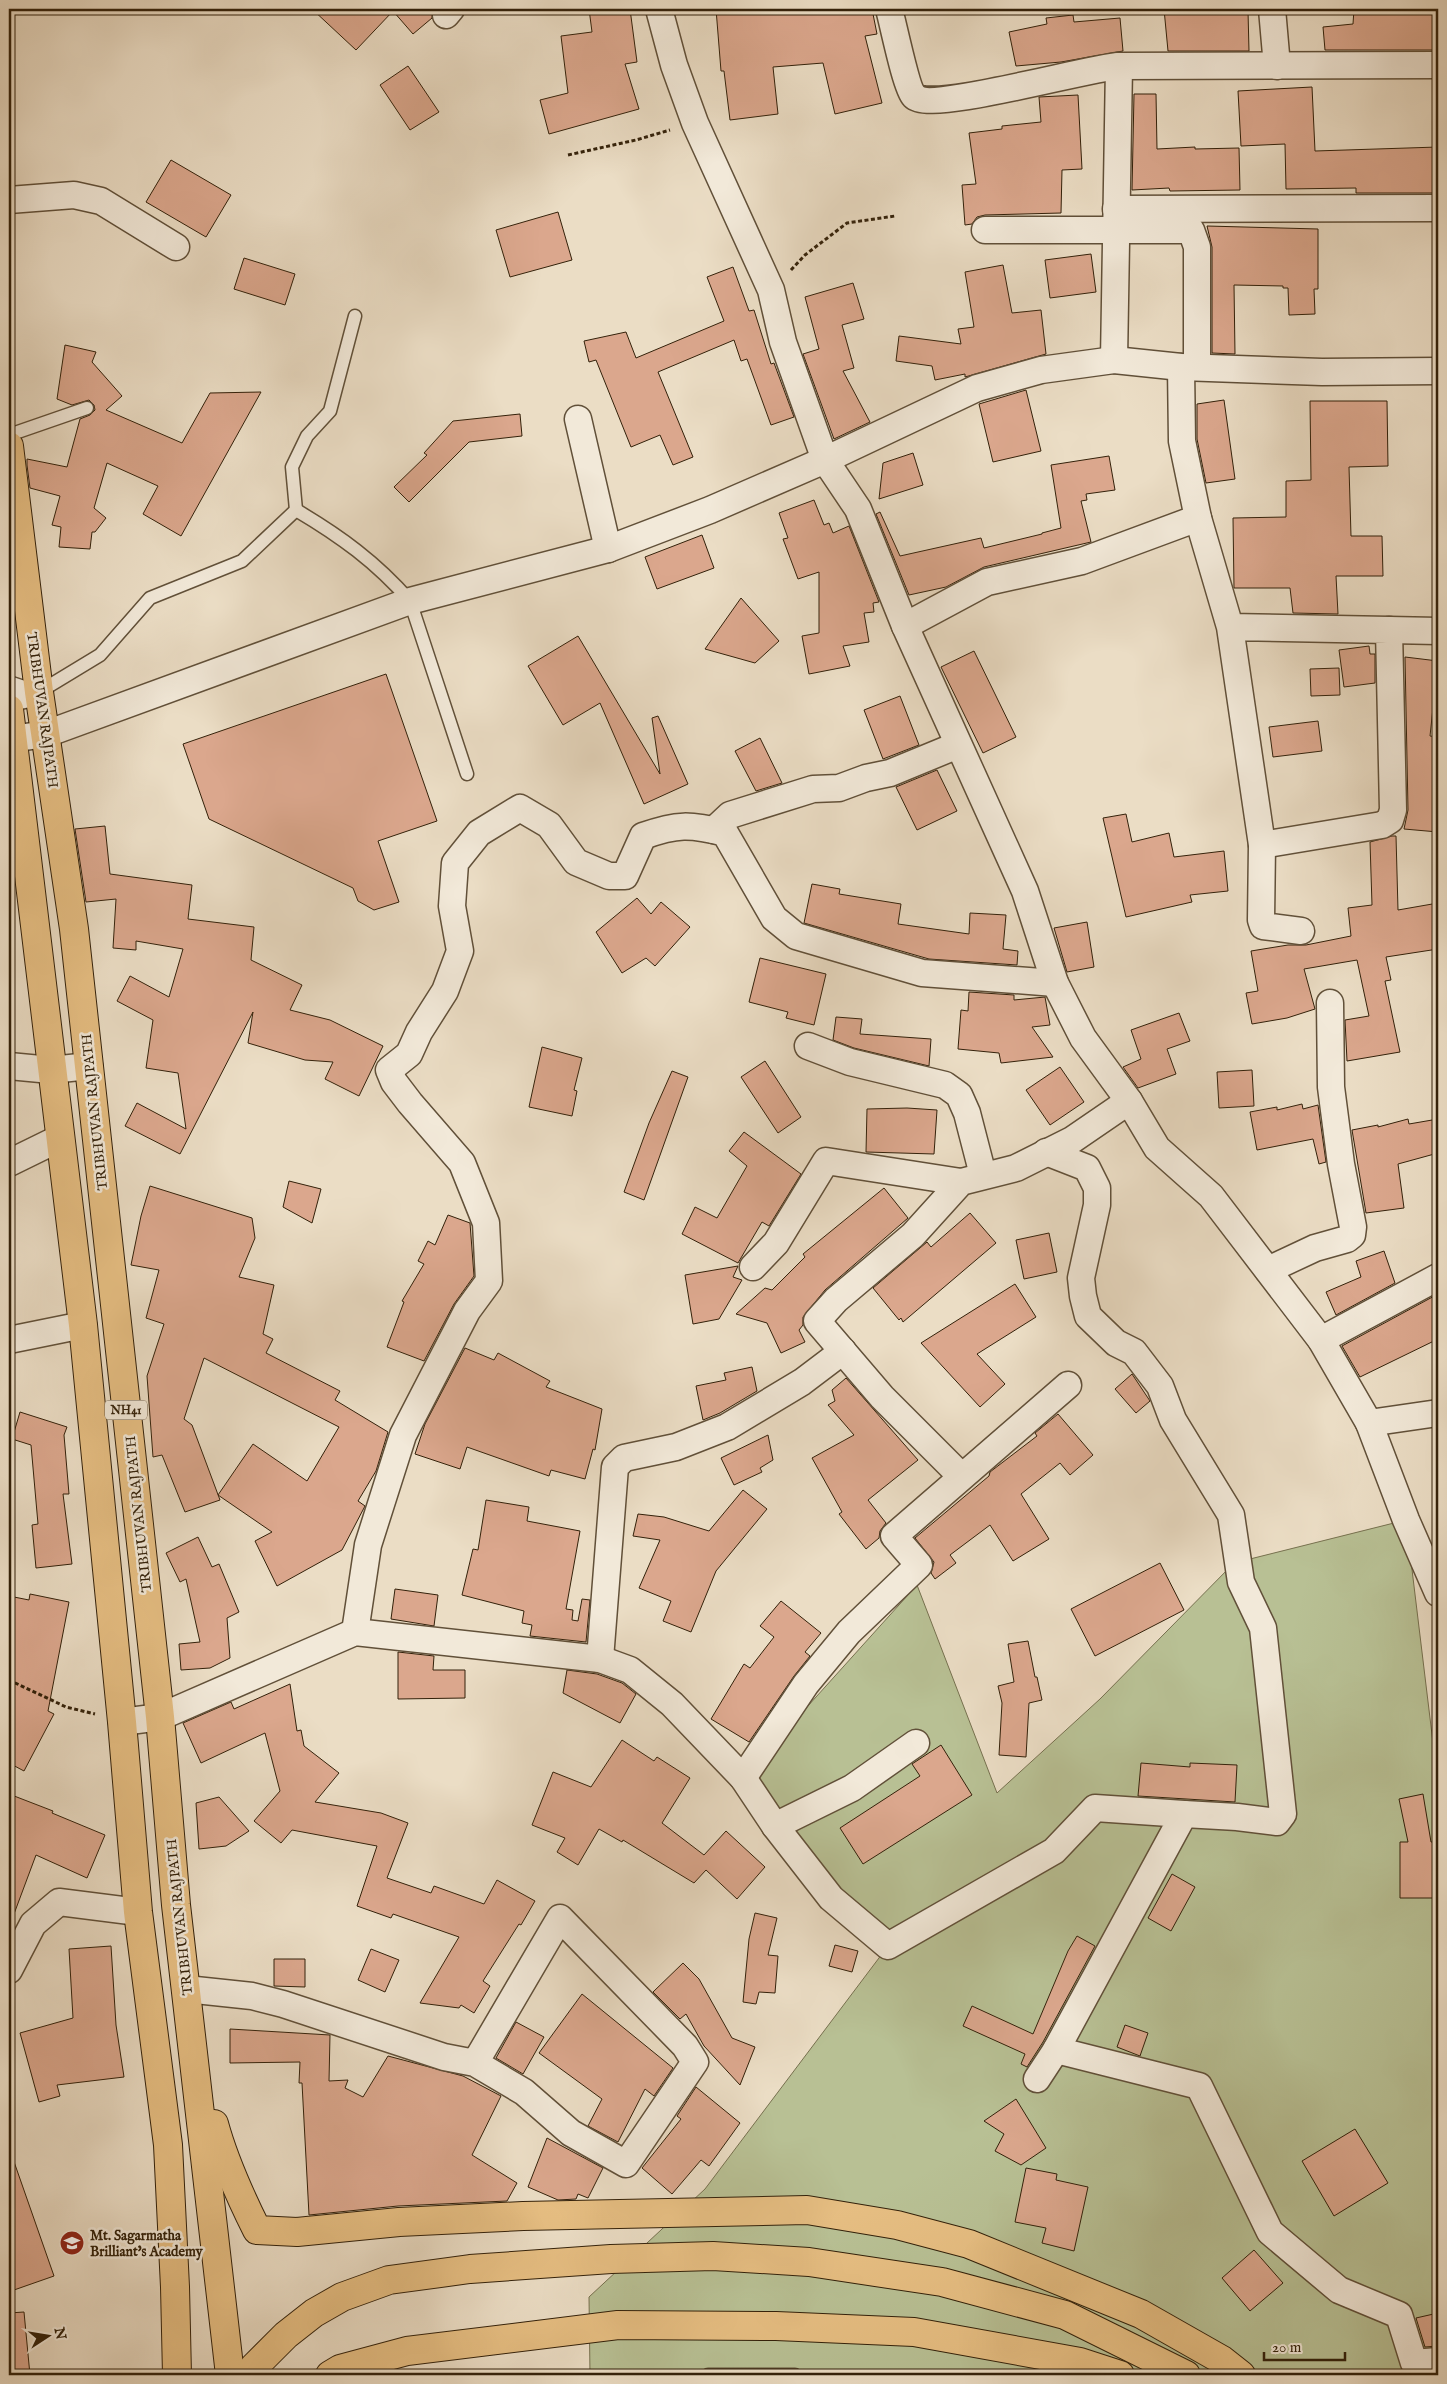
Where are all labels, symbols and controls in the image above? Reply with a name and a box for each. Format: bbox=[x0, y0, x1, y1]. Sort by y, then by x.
street label: TRIBHUVAN RAJPATH bbox=[22, 631, 62, 789]
street label: TRIBHUVAN RAJPATH bbox=[78, 1033, 112, 1191]
road number: NH41 bbox=[105, 1400, 147, 1420]
street label: TRIBHUVAN RAJPATH bbox=[122, 1435, 156, 1593]
street label: TRIBHUVAN RAJPATH bbox=[163, 1838, 197, 1996]
place label: Mt. Sagarmatha Brilliant's Academy bbox=[90, 2227, 204, 2261]
school or university icon: Mt. Sagarmatha Brilliant's Academy bbox=[59, 2230, 85, 2256]
north arrow bbox=[22, 2312, 72, 2362]
text: N bbox=[49, 2325, 70, 2341]
scale bar bbox=[1264, 2329, 1346, 2361]
text: 20 m bbox=[1272, 2338, 1302, 2357]

